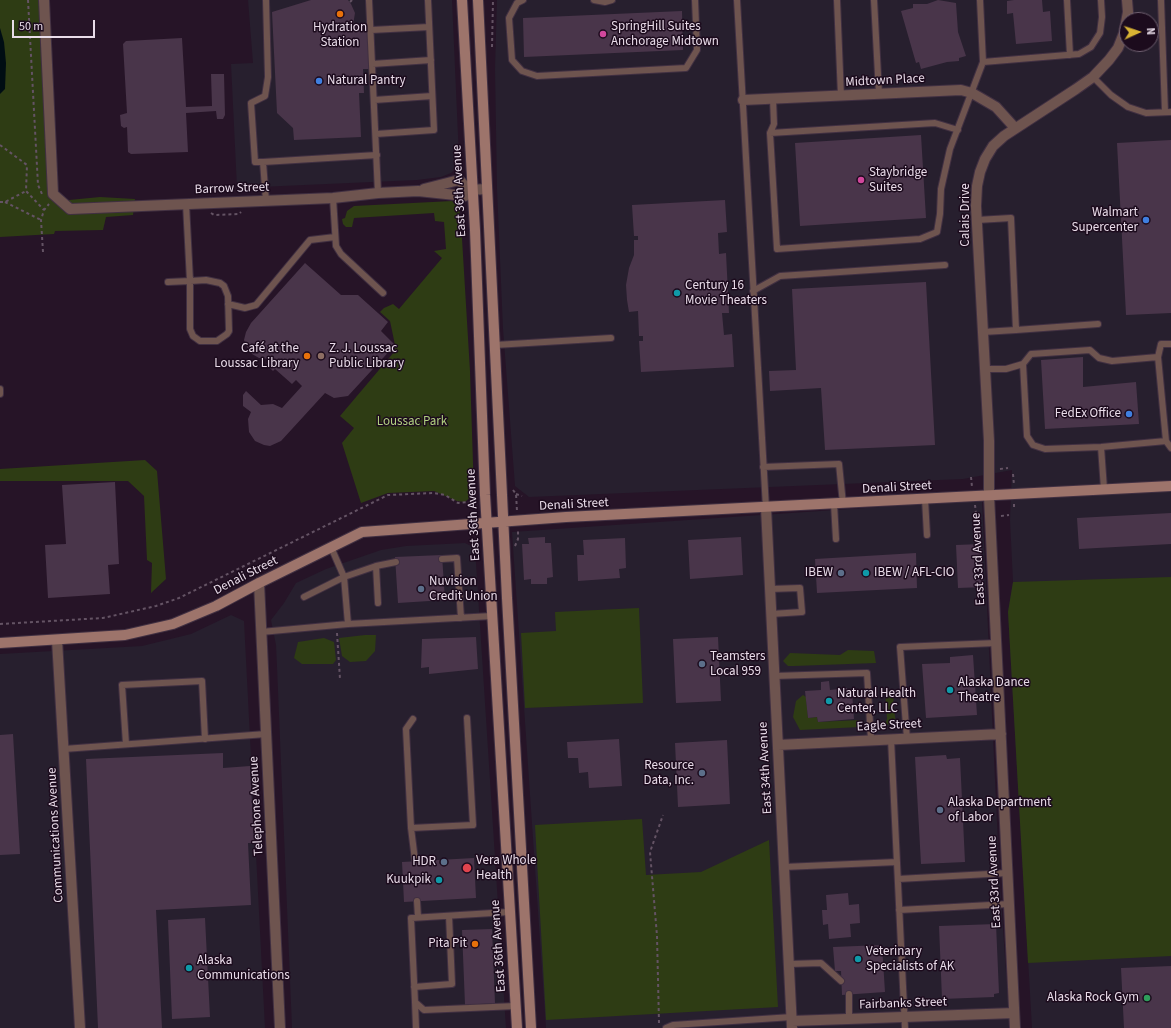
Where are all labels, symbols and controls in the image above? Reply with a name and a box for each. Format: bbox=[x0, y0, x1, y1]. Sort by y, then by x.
marker: Hydration Station bbox=[335, 9, 345, 19]
scale bar bbox=[14, 12, 97, 38]
north arrow bbox=[1119, 12, 1159, 52]
text: 50 m bbox=[19, 18, 43, 35]
place label: SpringHill Suites Anchorage Midtown bbox=[611, 19, 719, 50]
place label: Hydration Station bbox=[313, 20, 367, 51]
text: N bbox=[1143, 27, 1158, 35]
marker: SpringHill Suites Anchorage Midtown bbox=[598, 29, 608, 39]
street label: Midtown Place bbox=[845, 71, 925, 91]
place label: Natural Pantry bbox=[327, 73, 406, 89]
marker: Natural Pantry bbox=[314, 76, 324, 86]
street label: East 36th Avenue bbox=[450, 144, 470, 238]
place label: Staybridge Suites bbox=[869, 165, 927, 196]
marker: Staybridge Suites bbox=[856, 175, 866, 185]
street label: Barrow Street bbox=[194, 180, 270, 198]
street label: Calais Drive bbox=[958, 183, 974, 247]
place label: Walmart Supercenter bbox=[1072, 205, 1138, 236]
marker: Walmart Supercenter bbox=[1141, 215, 1151, 225]
place label: Century 16 Movie Theaters bbox=[685, 278, 767, 309]
marker: Century 16 Movie Theaters bbox=[672, 288, 682, 298]
place label: Café at the Loussac Library bbox=[214, 341, 299, 372]
place label: Z. J. Loussac Public Library bbox=[329, 341, 404, 372]
marker: Café at the Loussac Library bbox=[302, 351, 312, 361]
marker: Z. J. Loussac Public Library bbox=[316, 351, 326, 361]
place label: FedEx Office bbox=[1055, 406, 1121, 422]
marker: FedEx Office bbox=[1124, 409, 1134, 419]
park label: Loussac Park bbox=[377, 414, 447, 430]
street label: East 36th Avenue bbox=[464, 468, 484, 562]
street label: Denali Street bbox=[862, 478, 932, 498]
street label: Denali Street bbox=[539, 495, 609, 515]
street label: East 33rd Avenue bbox=[969, 512, 989, 606]
street label: Denali Street bbox=[211, 553, 281, 599]
place label: IBEW bbox=[805, 565, 833, 581]
place label: IBEW / AFL-CIO bbox=[874, 565, 954, 581]
marker: IBEW bbox=[836, 568, 846, 578]
marker: IBEW / AFL-CIO bbox=[861, 568, 871, 578]
place label: Nuvision Credit Union bbox=[429, 574, 498, 605]
marker: Nuvision Credit Union bbox=[416, 584, 426, 594]
place label: Teamsters Local 959 bbox=[710, 649, 765, 680]
marker: Teamsters Local 959 bbox=[697, 659, 707, 669]
place label: Alaska Dance Theatre bbox=[958, 675, 1030, 706]
marker: Alaska Dance Theatre bbox=[945, 685, 955, 695]
place label: Natural Health Center, LLC bbox=[837, 686, 916, 717]
marker: Natural Health Center, LLC bbox=[824, 696, 834, 706]
street label: Eagle Street bbox=[856, 717, 922, 735]
street label: East 34th Avenue bbox=[756, 721, 776, 815]
street label: Telephone Avenue bbox=[247, 756, 267, 856]
place label: Resource Data, Inc. bbox=[643, 758, 694, 789]
street label: Communications Avenue bbox=[45, 767, 67, 903]
marker: Resource Data, Inc. bbox=[697, 768, 707, 778]
place label: Alaska Department of Labor bbox=[948, 795, 1051, 826]
marker: Alaska Department of Labor bbox=[935, 805, 945, 815]
street label: East 33rd Avenue bbox=[985, 835, 1005, 929]
place label: Vera Whole Health bbox=[476, 853, 536, 884]
place label: HDR bbox=[412, 854, 436, 870]
marker: HDR bbox=[439, 857, 449, 867]
marker: Vera Whole Health bbox=[461, 862, 473, 874]
place label: Kuukpik bbox=[386, 872, 431, 888]
marker: Kuukpik bbox=[434, 875, 444, 885]
street label: East 36th Avenue bbox=[488, 899, 510, 993]
place label: Pita Pit bbox=[428, 936, 467, 952]
marker: Pita Pit bbox=[470, 939, 480, 949]
place label: Veterinary Specialists of AK bbox=[866, 944, 954, 975]
place label: Alaska Communications bbox=[197, 953, 290, 984]
marker: Veterinary Specialists of AK bbox=[853, 954, 863, 964]
marker: Alaska Communications bbox=[184, 963, 194, 973]
place label: Alaska Rock Gym bbox=[1047, 990, 1139, 1006]
marker: Alaska Rock Gym bbox=[1142, 993, 1152, 1003]
street label: Fairbanks Street bbox=[859, 995, 947, 1013]

